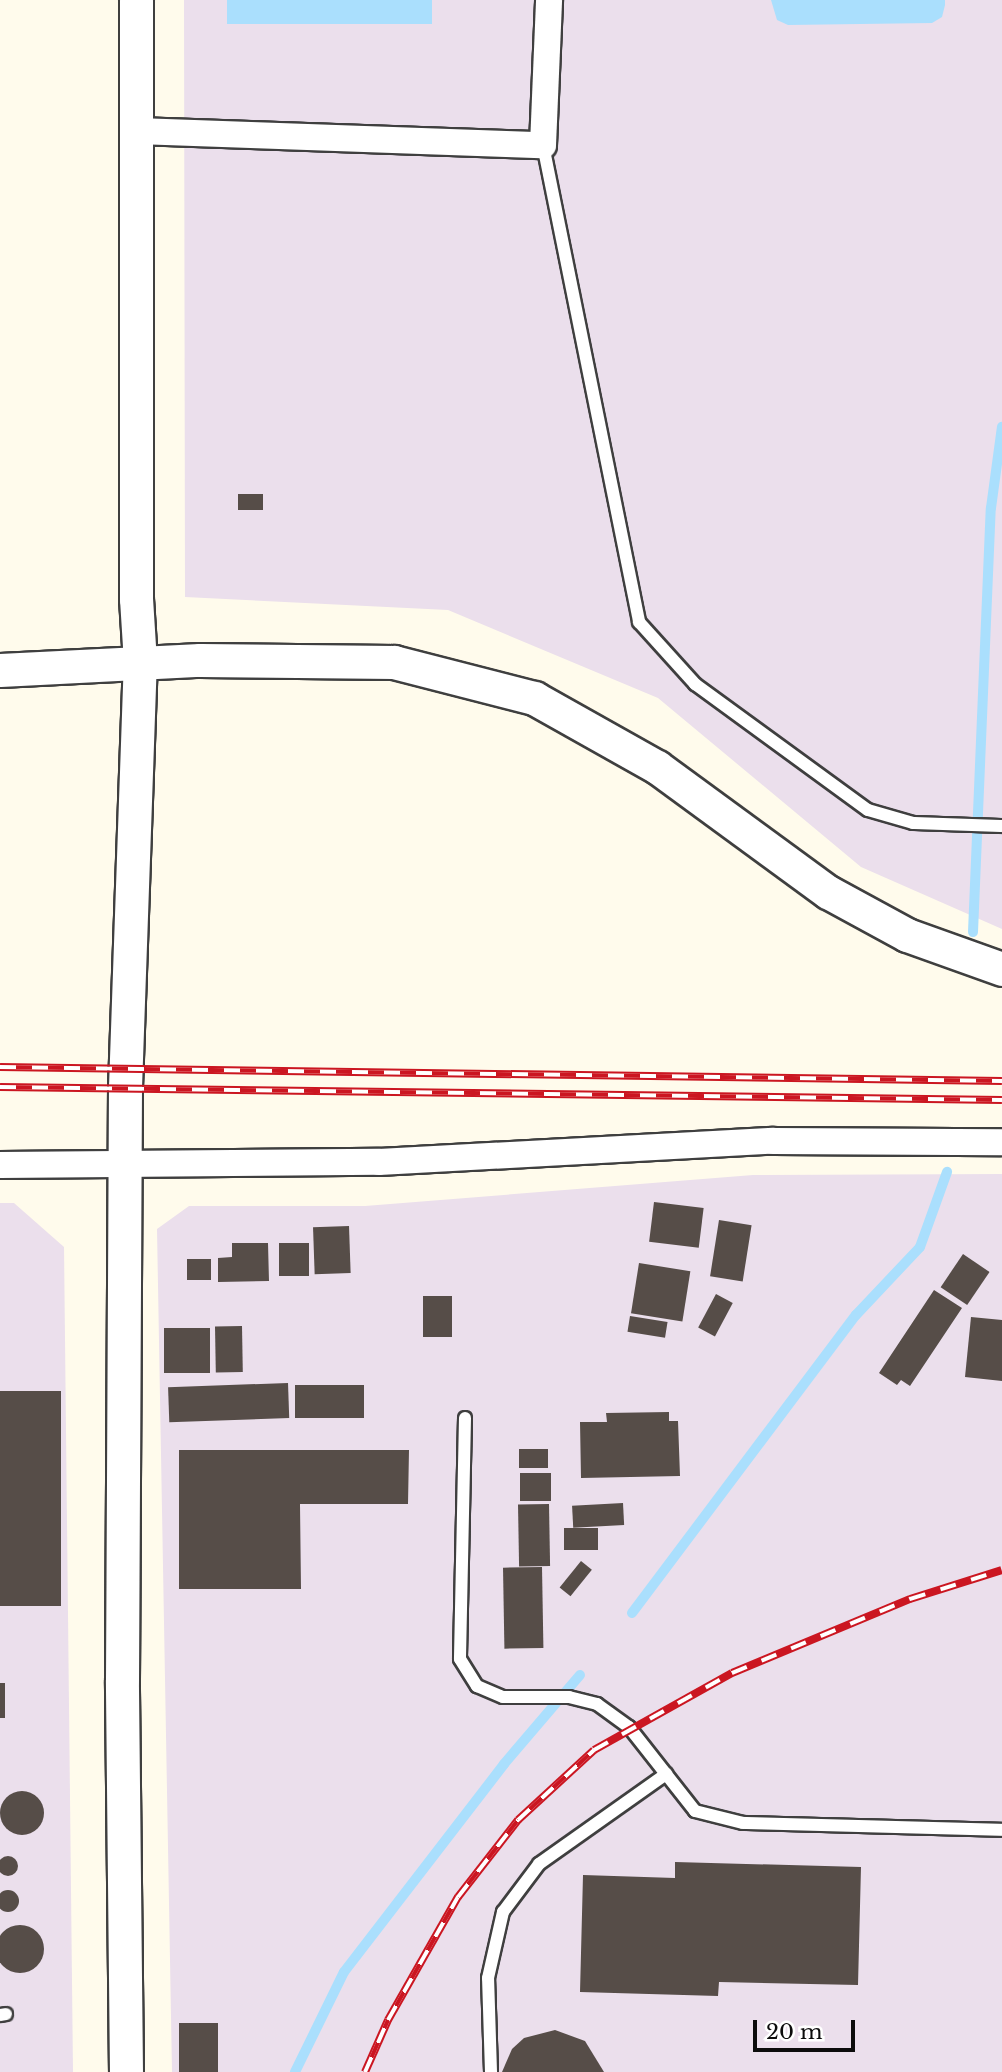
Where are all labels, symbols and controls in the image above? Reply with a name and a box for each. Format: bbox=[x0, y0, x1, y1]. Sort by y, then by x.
scale bar bbox=[757, 2006, 858, 2050]
text: 20 m bbox=[766, 2019, 823, 2045]

